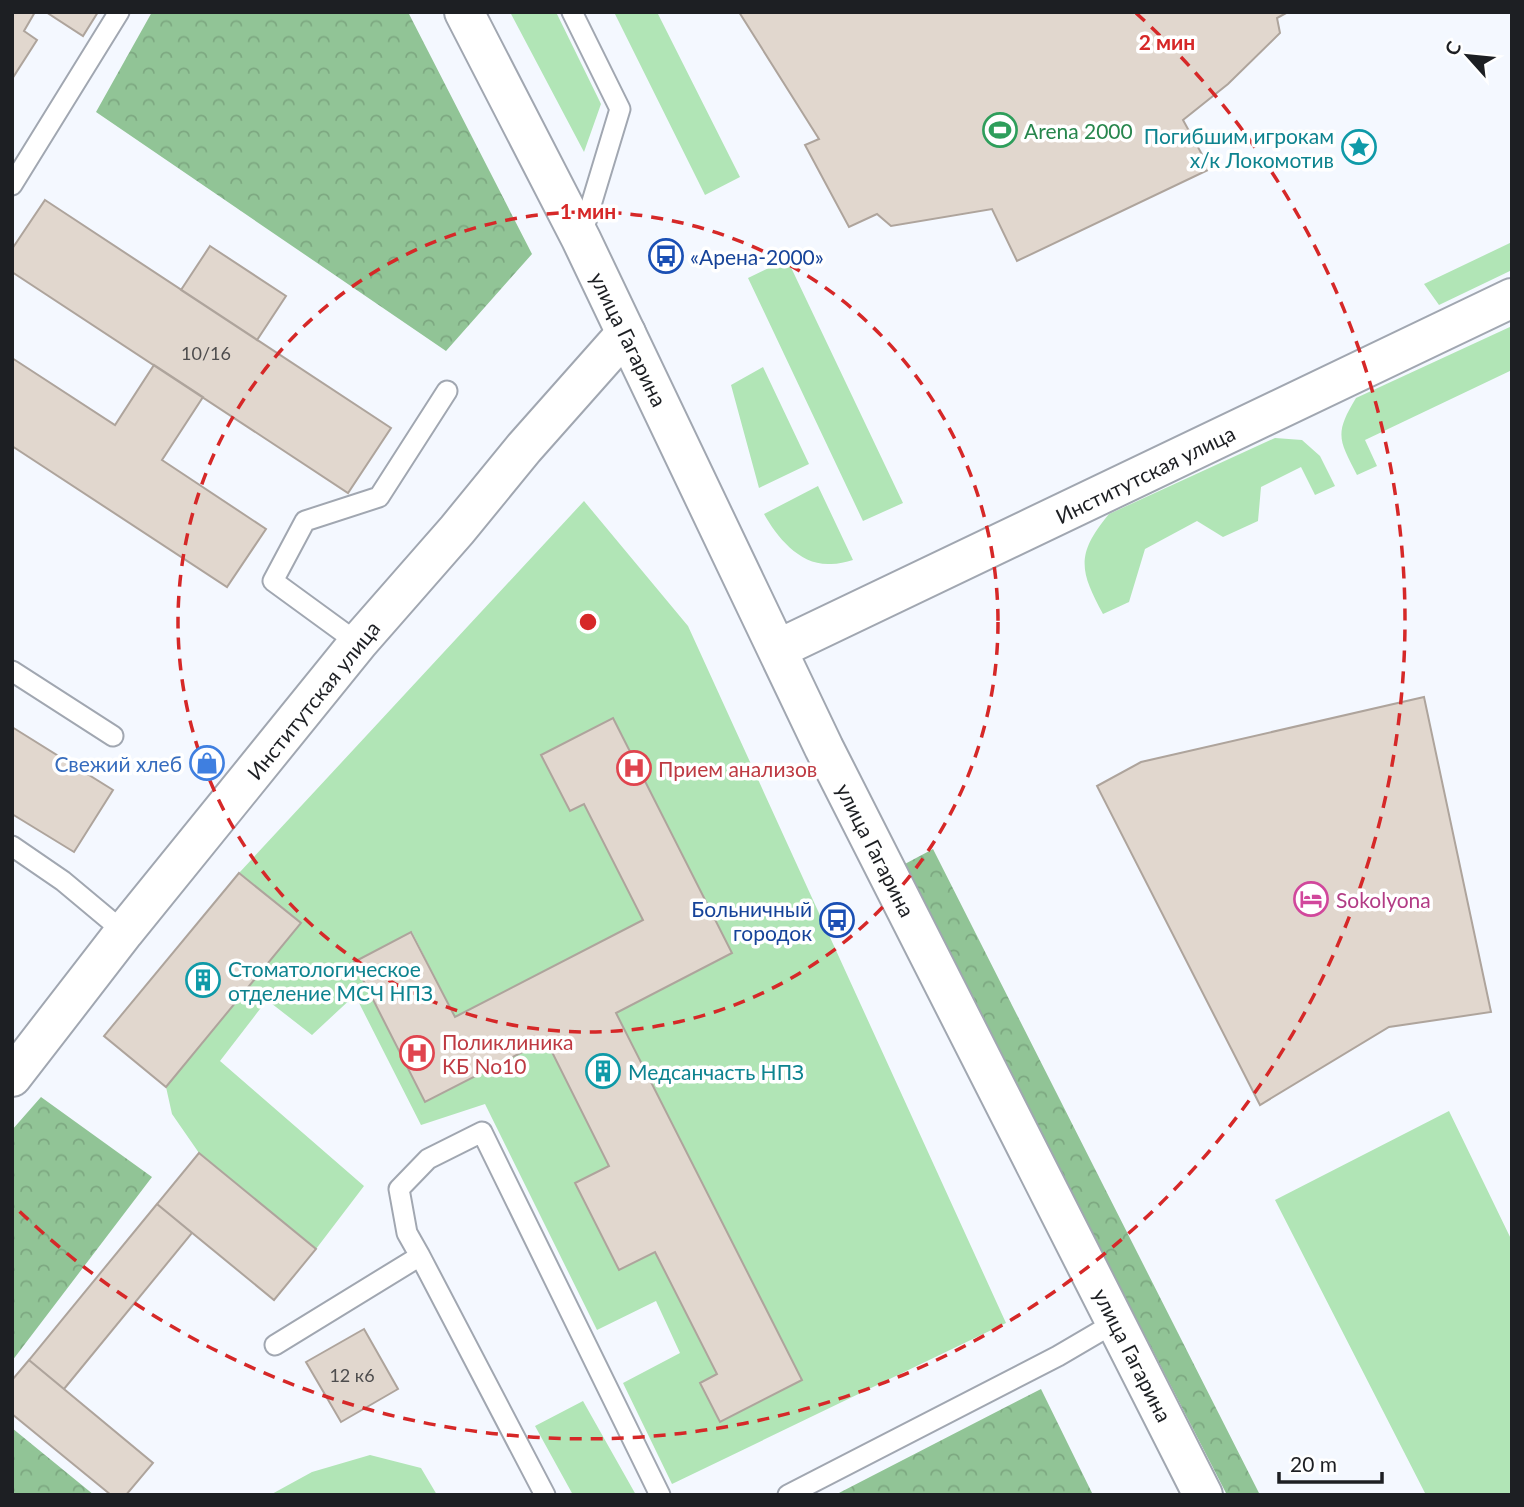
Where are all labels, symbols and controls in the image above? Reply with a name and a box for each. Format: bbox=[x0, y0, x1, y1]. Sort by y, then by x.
north arrow bbox=[1433, 21, 1503, 91]
text: 2 мин bbox=[1139, 29, 1195, 54]
text: С bbox=[1439, 37, 1466, 59]
sports icon: Arena 2000 bbox=[981, 111, 1019, 149]
place label: Arena 2000 bbox=[1024, 118, 1133, 143]
place label: Погибшим игрокам х/к Локомотив bbox=[1144, 123, 1334, 172]
place icon: Погибшим игрокам х/к Локомотив bbox=[1340, 128, 1378, 166]
text: 1 мин bbox=[560, 198, 616, 223]
bus stop icon: «Арена-2000» bbox=[647, 237, 685, 275]
place label: «Арена-2000» bbox=[690, 244, 824, 269]
street label: улица Гагарина bbox=[586, 268, 672, 410]
house number: 10/16 bbox=[181, 342, 231, 364]
street label: Институтская улица bbox=[1051, 420, 1239, 528]
centre of rings bbox=[576, 610, 600, 634]
street label: Институтская улица bbox=[241, 616, 385, 784]
shop icon: Свежий хлеб bbox=[188, 744, 226, 782]
hospital icon: Прием анализов bbox=[615, 749, 653, 787]
place label: Свежий хлеб bbox=[54, 751, 182, 776]
place label: Прием анализов bbox=[658, 756, 817, 781]
street label: улица Гагарина bbox=[832, 779, 920, 921]
hotel icon: Sokolyona bbox=[1292, 880, 1330, 918]
place label: Sokolyona bbox=[1336, 887, 1431, 912]
place label: Больничный городок bbox=[691, 896, 812, 945]
bus stop icon: Больничный городок bbox=[818, 901, 856, 939]
place label: Стоматологическое отделение МСЧ НПЗ bbox=[228, 956, 433, 1005]
building icon: Стоматологическое отделение МСЧ НПЗ bbox=[184, 961, 222, 999]
place label: Поликлиника КБ No10 bbox=[442, 1029, 574, 1078]
hospital icon: Поликлиника КБ No10 bbox=[398, 1034, 436, 1072]
building icon: Медсанчасть НПЗ bbox=[584, 1052, 622, 1090]
place label: Медсанчасть НПЗ bbox=[628, 1059, 804, 1084]
street label: улица Гагарина bbox=[1089, 1284, 1177, 1426]
house number: 12 к6 bbox=[329, 1364, 375, 1386]
scale bar bbox=[1279, 1440, 1382, 1484]
text: 20 m bbox=[1290, 1451, 1337, 1476]

